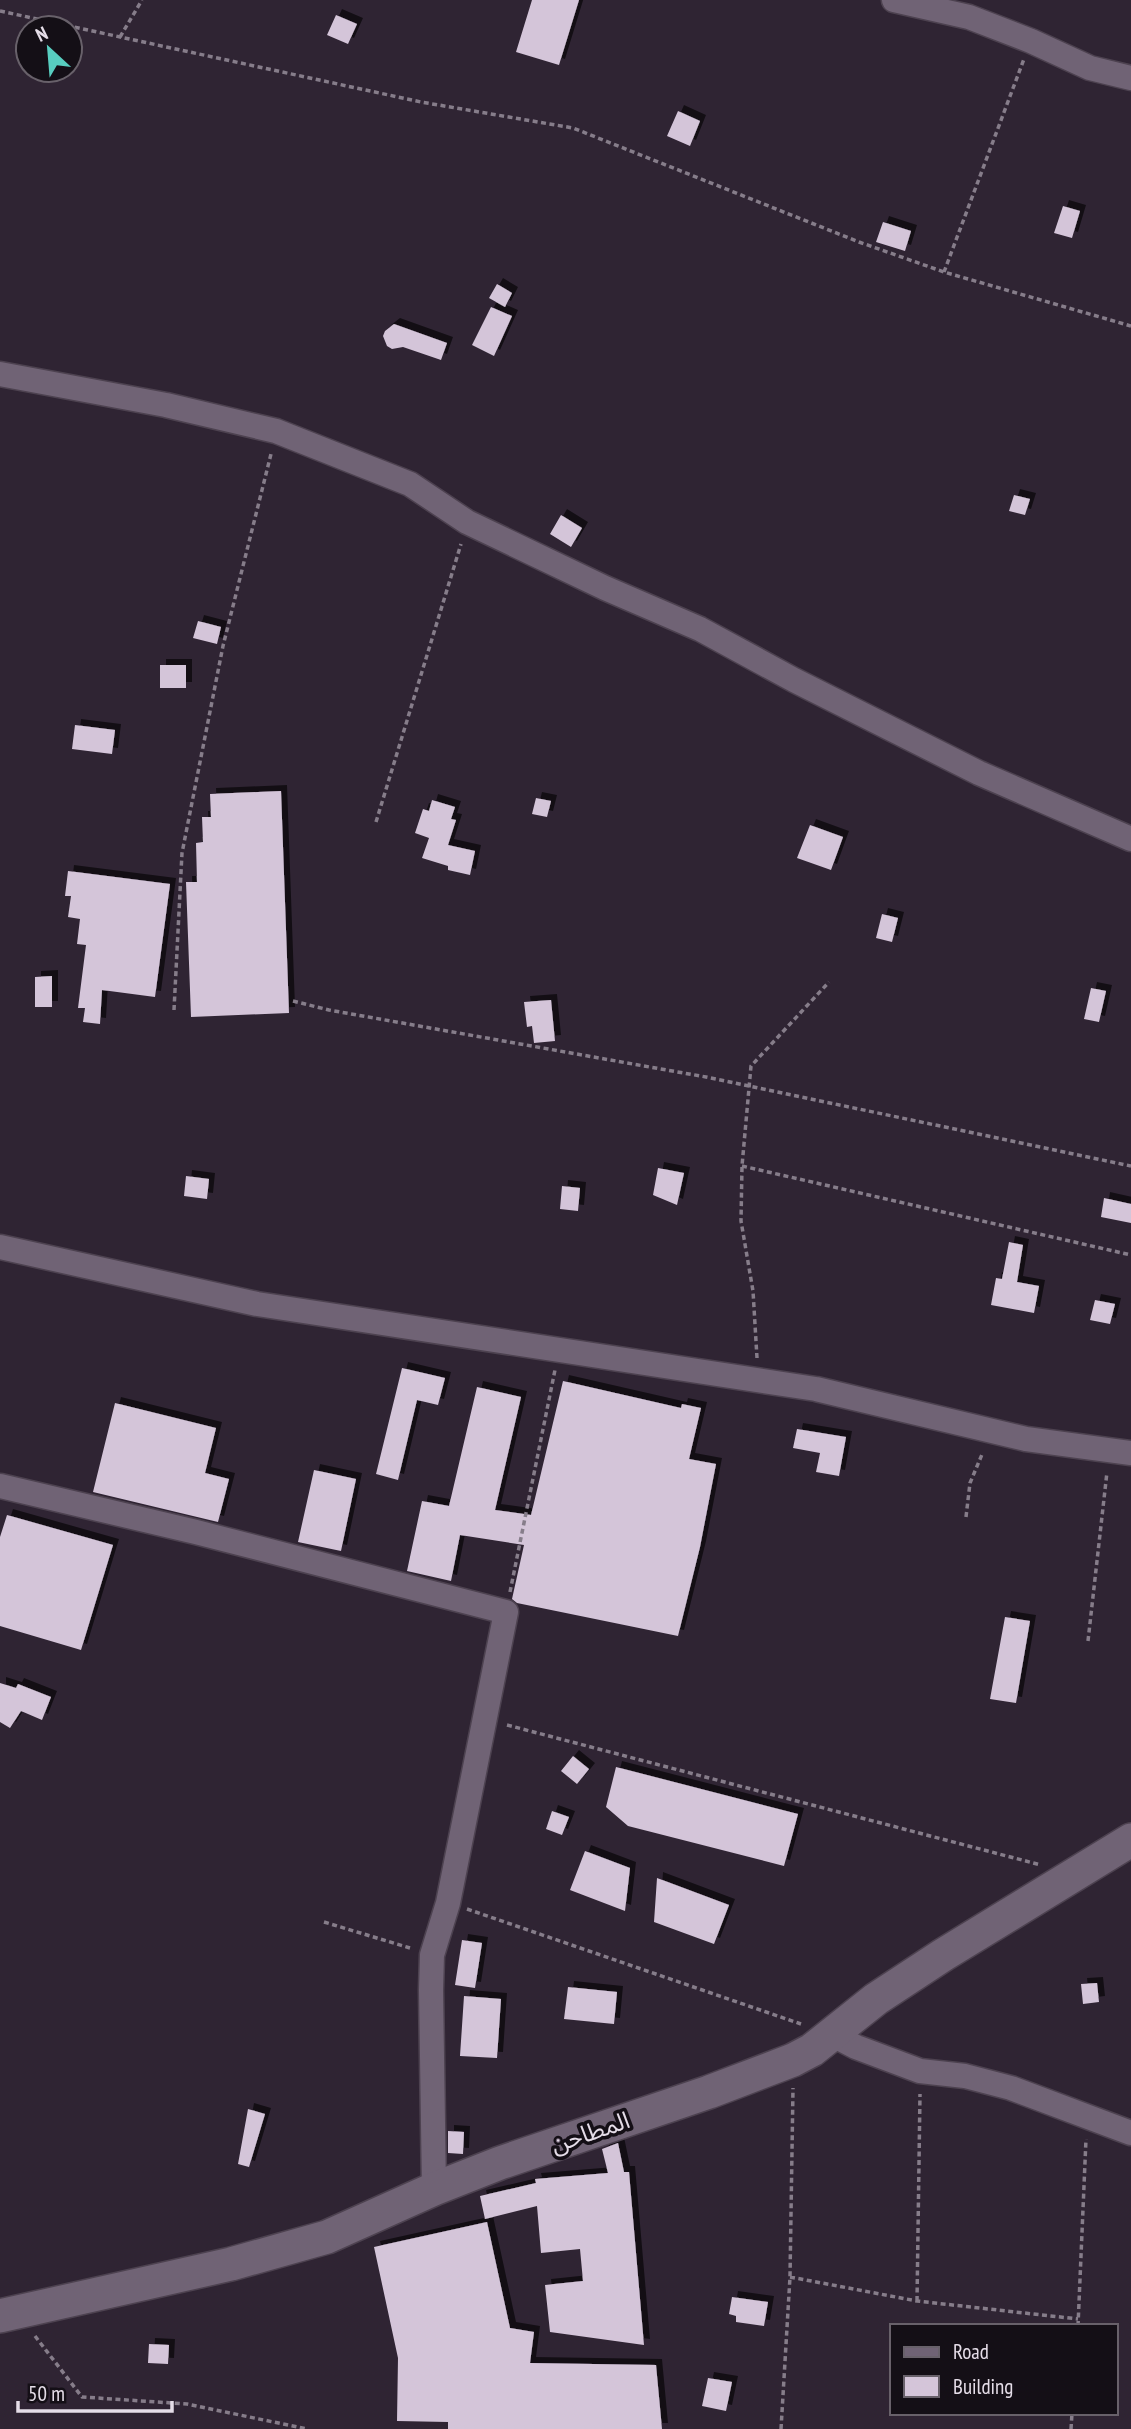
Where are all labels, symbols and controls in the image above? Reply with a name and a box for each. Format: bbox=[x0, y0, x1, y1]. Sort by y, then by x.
north arrow bbox=[14, 14, 84, 84]
text: N bbox=[32, 21, 51, 47]
street label: المطاحن bbox=[546, 2104, 634, 2160]
legend bbox=[890, 2324, 1117, 2415]
text: Road bbox=[953, 2338, 989, 2365]
scale bar bbox=[18, 2370, 172, 2414]
text: Building bbox=[953, 2373, 1013, 2400]
text: 50 m bbox=[28, 2380, 65, 2407]

